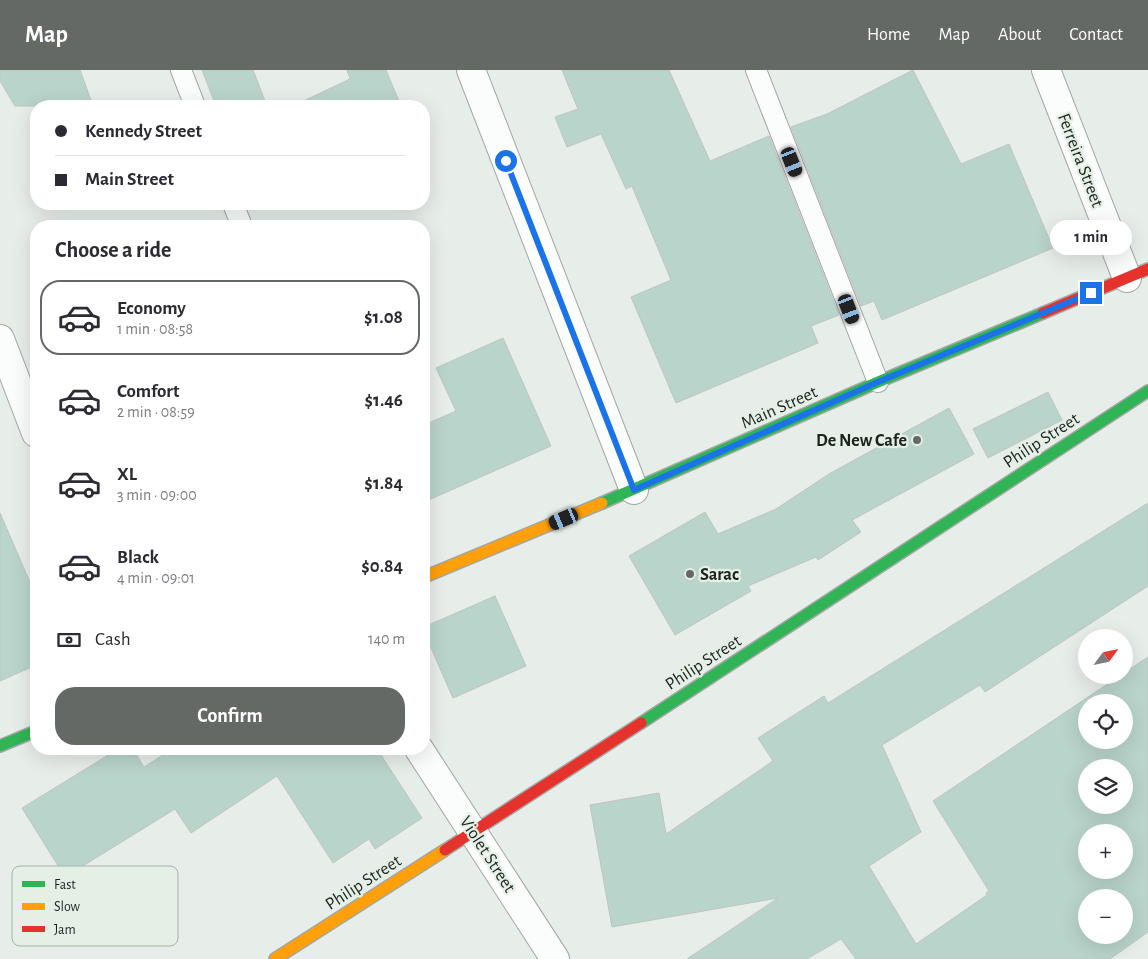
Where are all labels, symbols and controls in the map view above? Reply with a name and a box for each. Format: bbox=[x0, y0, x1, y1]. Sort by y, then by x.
text: Map bbox=[25, 23, 68, 47]
text: Home bbox=[867, 26, 910, 44]
text: Map bbox=[938, 26, 970, 44]
text: About bbox=[998, 26, 1041, 44]
text: Contact bbox=[1069, 26, 1123, 44]
street label: Ferreira Street bbox=[1054, 111, 1106, 210]
text: Kennedy Street bbox=[85, 122, 202, 141]
car bbox=[779, 145, 804, 179]
route start bbox=[495, 150, 517, 172]
text: Main Street bbox=[85, 170, 174, 189]
callout: 1 min bbox=[1050, 220, 1132, 256]
text: 1 min bbox=[1074, 229, 1108, 245]
text: Choose a ride bbox=[55, 239, 171, 261]
route end bbox=[1080, 282, 1102, 304]
car bbox=[836, 292, 861, 326]
icon: car bbox=[57, 295, 102, 340]
text: Economy bbox=[117, 299, 186, 318]
text: $1.08 bbox=[364, 308, 403, 327]
text: 1 min · 08:58 bbox=[117, 321, 193, 337]
icon: car bbox=[57, 378, 102, 423]
text: Comfort bbox=[117, 382, 179, 401]
street label: Main Street bbox=[739, 383, 820, 433]
text: $1.46 bbox=[365, 391, 403, 410]
text: 2 min · 08:59 bbox=[117, 404, 195, 420]
street label: Philip Street bbox=[1000, 410, 1083, 472]
place label: De New Cafe bbox=[816, 432, 907, 450]
marker: De New Cafe bbox=[911, 434, 923, 446]
icon: car bbox=[57, 461, 102, 506]
text: XL bbox=[117, 465, 137, 484]
text: $1.84 bbox=[364, 474, 403, 493]
text: 3 min · 09:00 bbox=[117, 487, 197, 503]
car bbox=[547, 506, 580, 532]
icon: car bbox=[57, 544, 102, 589]
text: Black bbox=[117, 548, 159, 567]
text: $0.84 bbox=[361, 557, 403, 576]
place label: Sarac bbox=[700, 566, 739, 584]
marker: Sarac bbox=[684, 568, 696, 580]
text: 4 min · 09:01 bbox=[117, 570, 195, 586]
icon: cash bbox=[55, 626, 83, 654]
north arrow bbox=[1078, 629, 1132, 684]
map controls bbox=[1078, 629, 1133, 944]
text: Cash bbox=[95, 630, 131, 649]
text: 140 m bbox=[368, 631, 405, 647]
street label: Philip Street bbox=[662, 632, 745, 694]
button: Confirm bbox=[55, 687, 405, 745]
button: locate bbox=[1078, 694, 1133, 749]
button: layers bbox=[1078, 759, 1133, 814]
street label: Violet Street bbox=[456, 813, 519, 896]
button: + bbox=[1078, 824, 1133, 879]
street label: Philip Street bbox=[322, 852, 405, 914]
legend bbox=[12, 866, 178, 946]
text: Fast bbox=[54, 878, 76, 892]
button: − bbox=[1078, 889, 1133, 944]
text: Slow bbox=[54, 900, 81, 914]
text: Jam bbox=[54, 923, 76, 937]

